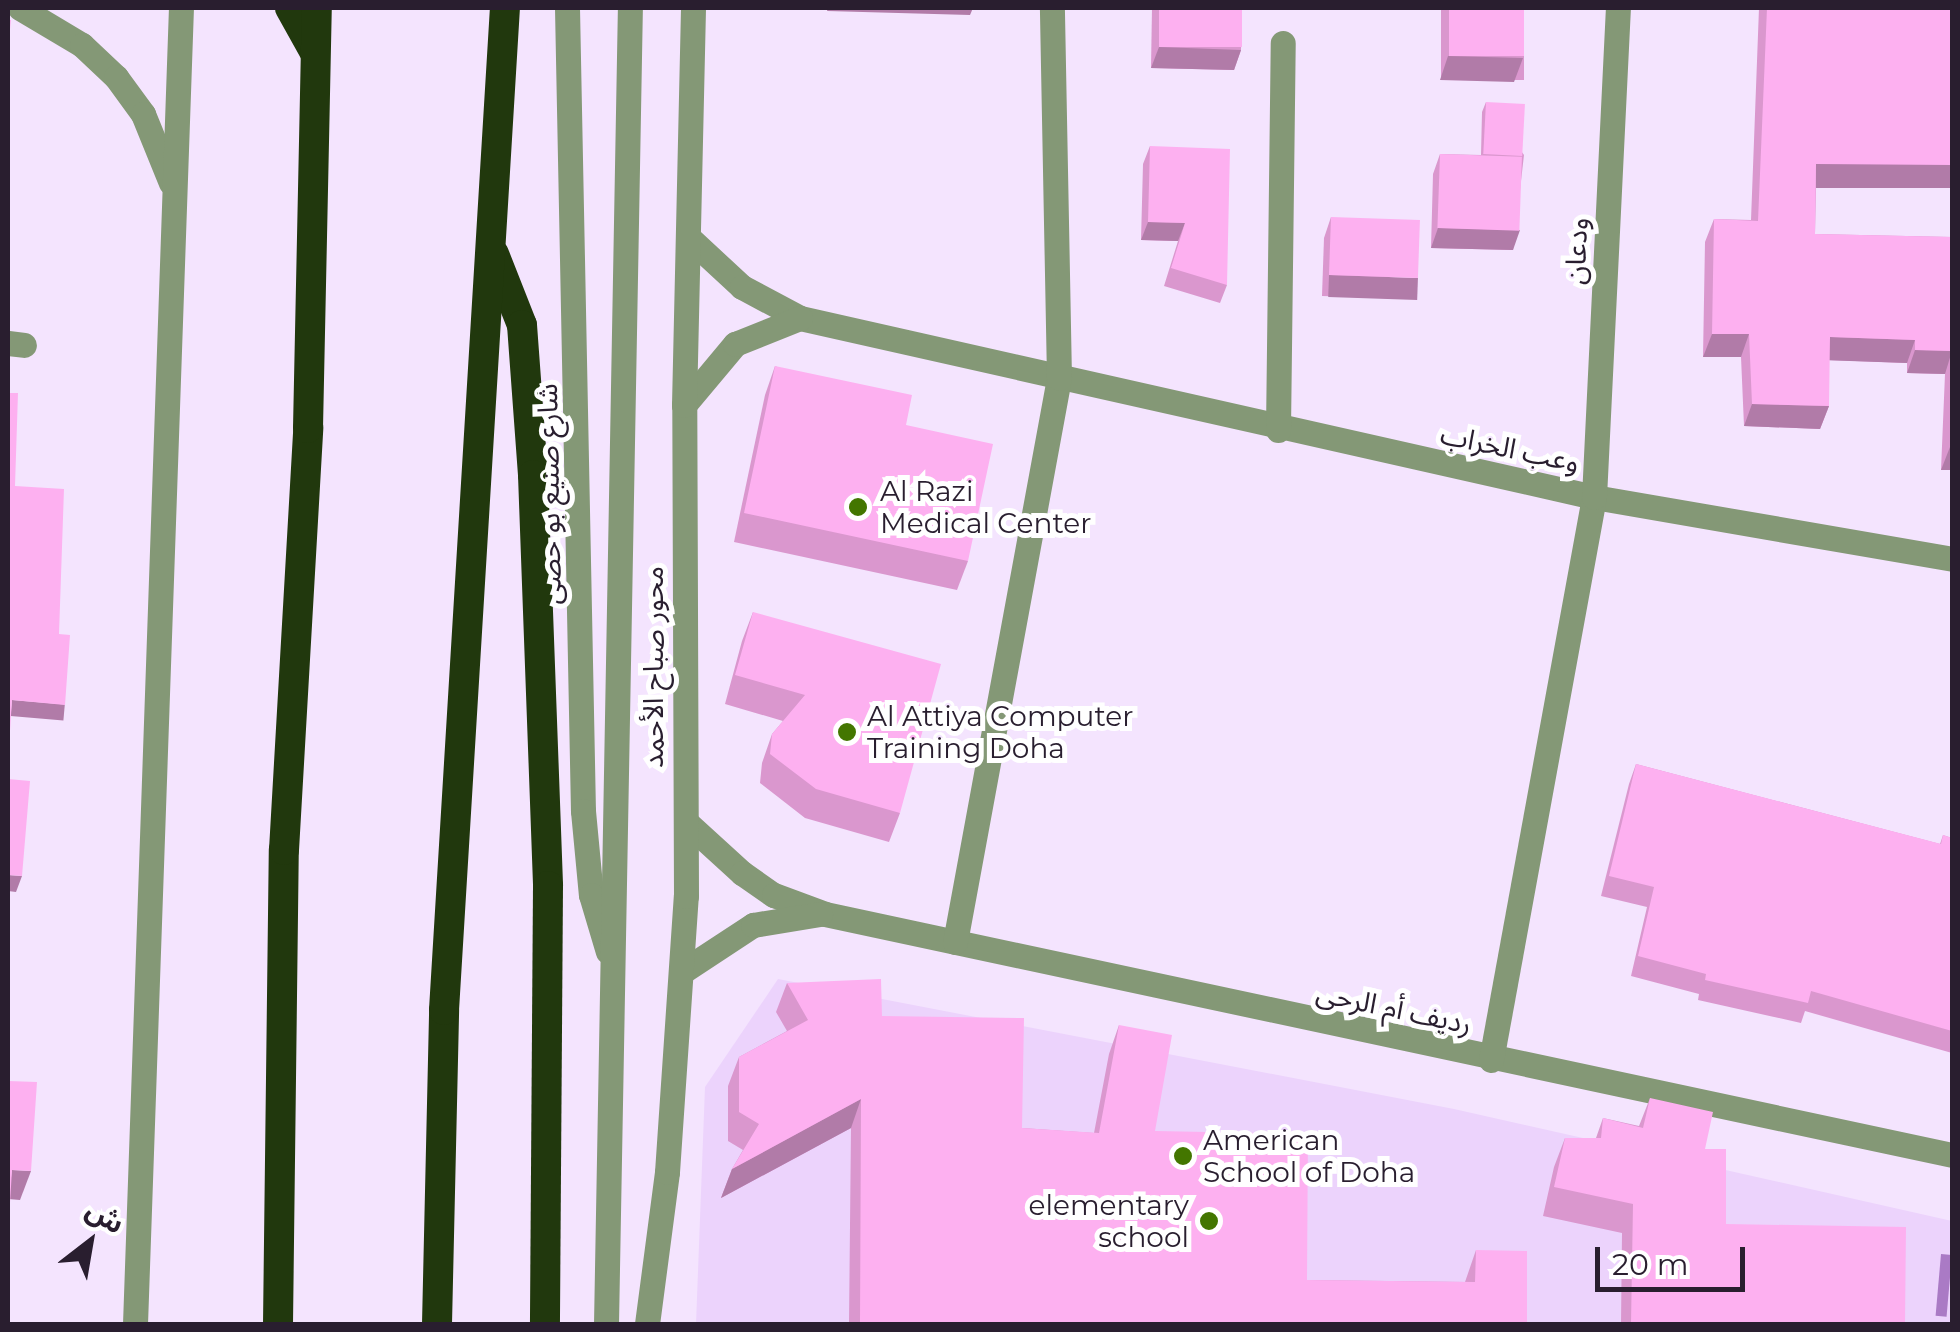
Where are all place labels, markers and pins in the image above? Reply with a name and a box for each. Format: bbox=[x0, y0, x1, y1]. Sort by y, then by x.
place label: Al Razi Medical Center bbox=[880, 474, 1091, 540]
marker: Al Razi Medical Center bbox=[845, 494, 871, 520]
place label: Al Attiya Computer Training Doha bbox=[867, 699, 1133, 765]
marker: Al Attiya Computer Training Doha bbox=[836, 721, 858, 743]
place label: American School of Doha bbox=[1203, 1123, 1415, 1189]
marker: American School of Doha bbox=[1172, 1145, 1194, 1167]
place label: elementary school bbox=[1029, 1188, 1189, 1254]
marker: elementary school bbox=[1198, 1210, 1220, 1232]

